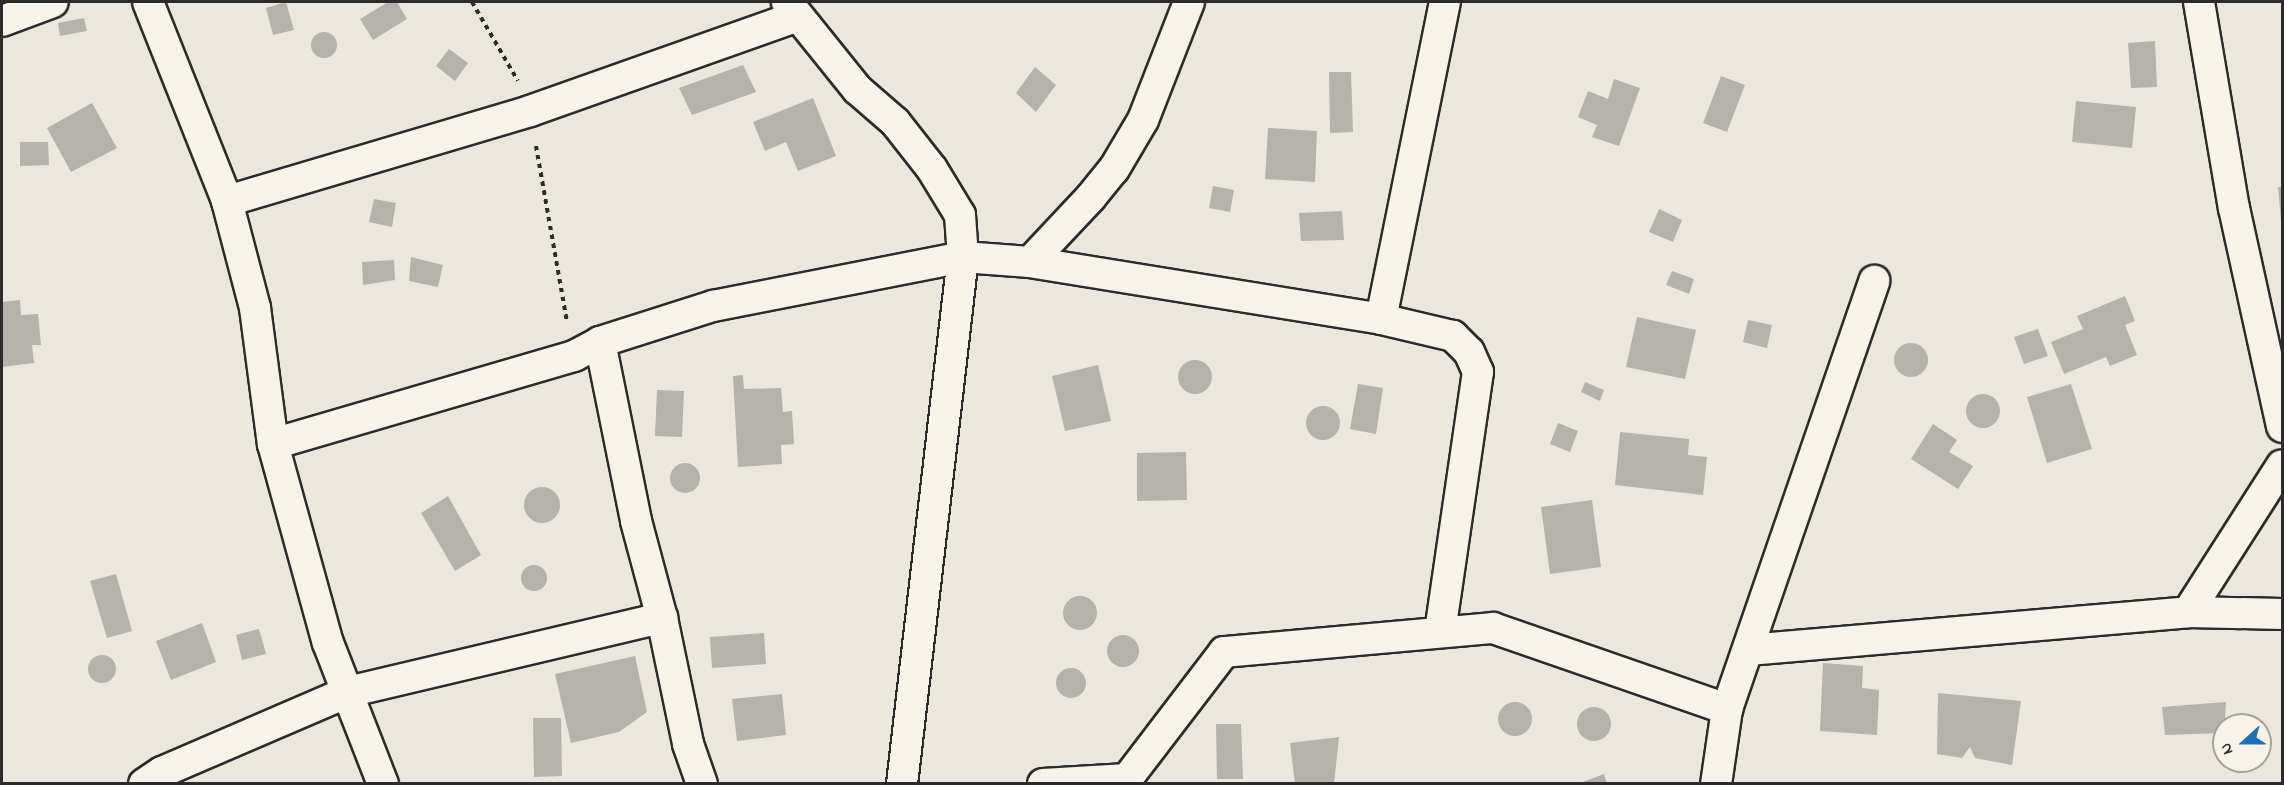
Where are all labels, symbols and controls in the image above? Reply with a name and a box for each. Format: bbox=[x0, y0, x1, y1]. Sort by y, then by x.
north arrow bbox=[2212, 713, 2272, 773]
text: N bbox=[2214, 739, 2240, 758]

